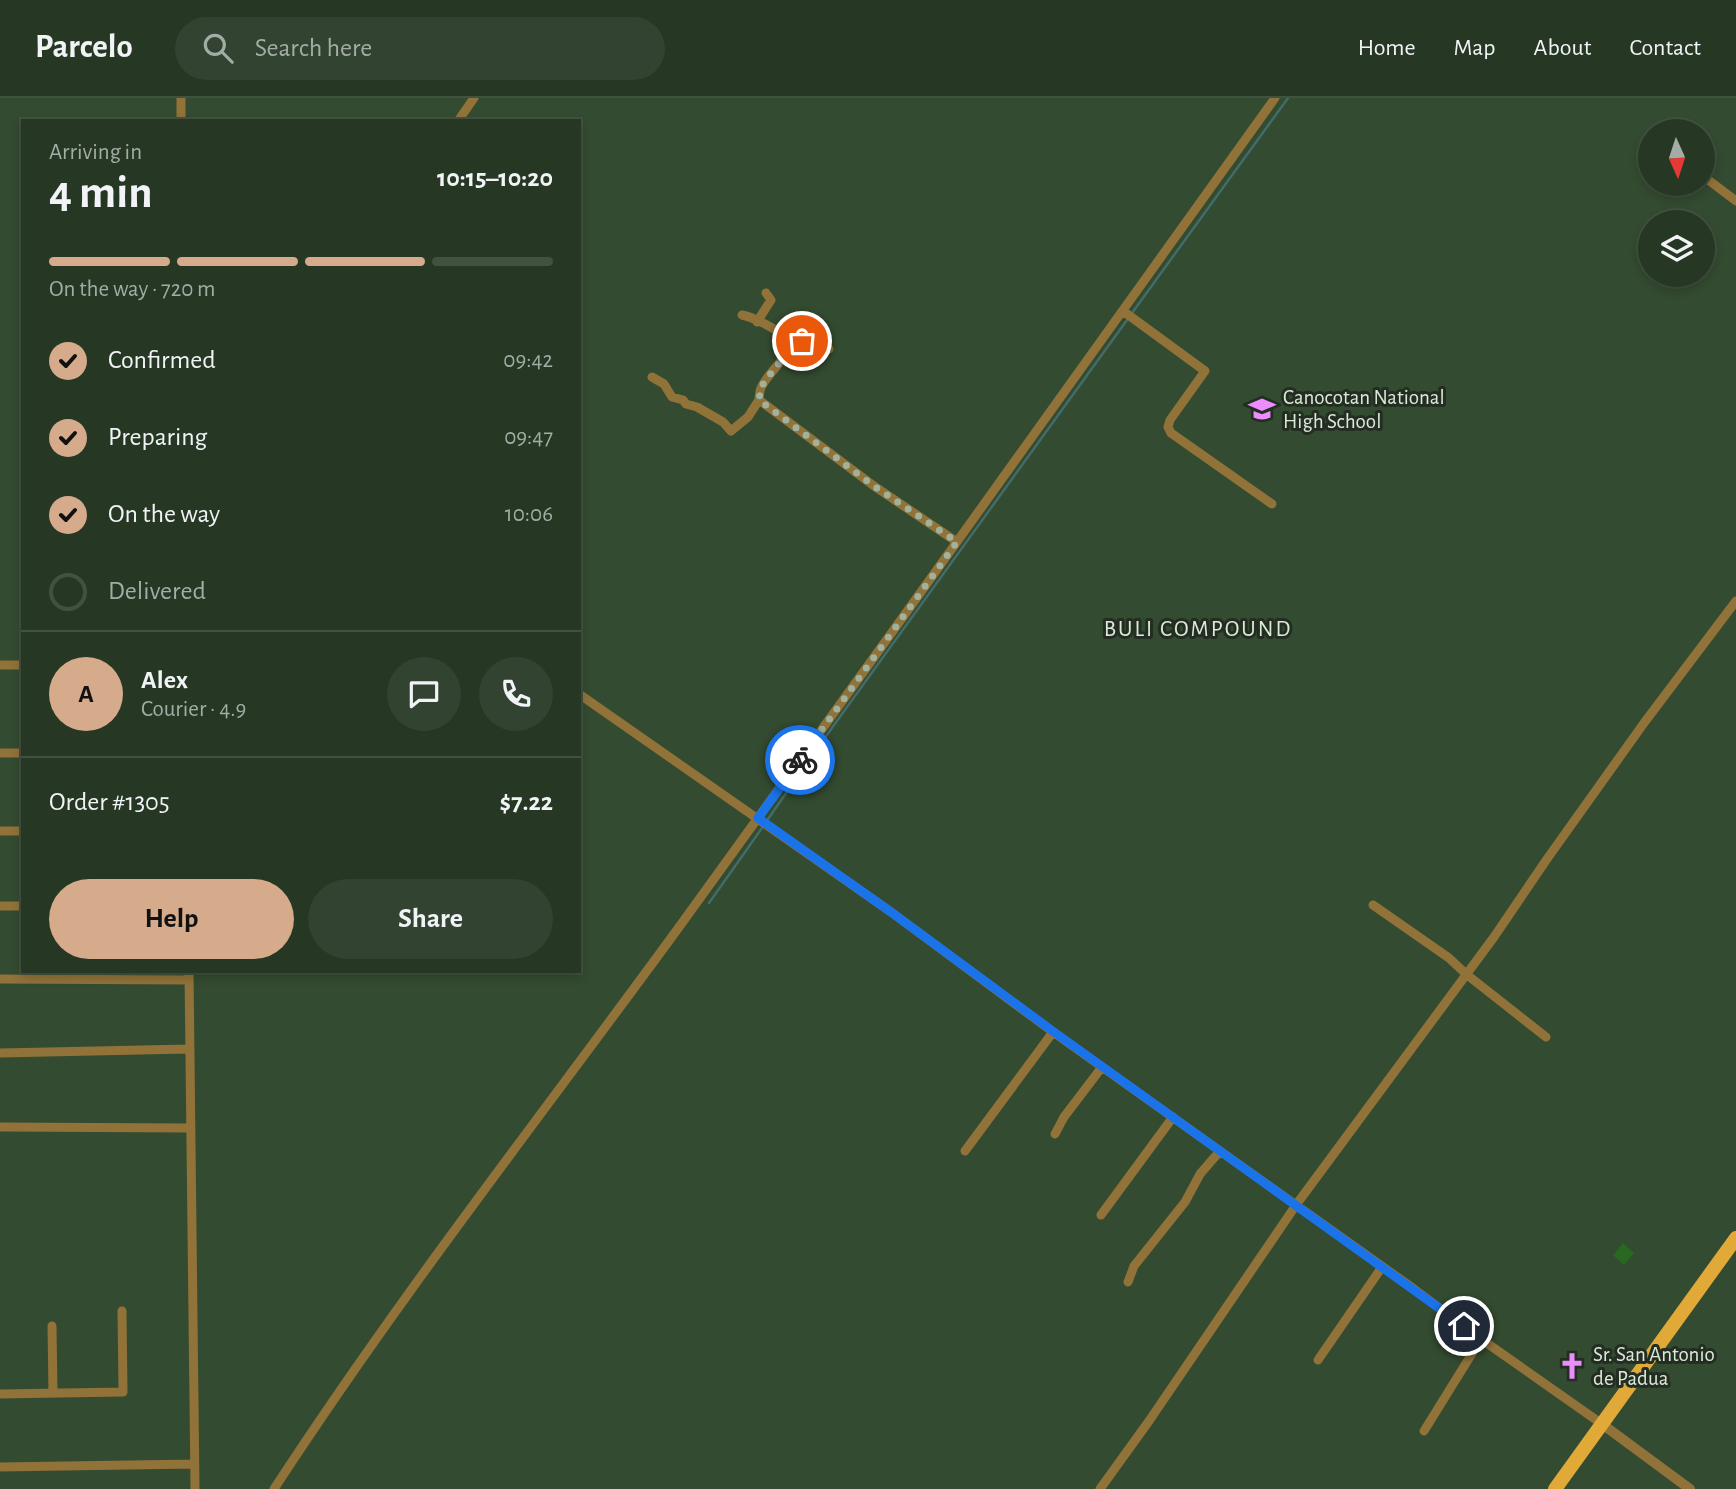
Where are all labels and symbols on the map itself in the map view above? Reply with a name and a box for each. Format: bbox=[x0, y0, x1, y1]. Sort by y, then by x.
north arrow bbox=[1638, 119, 1715, 196]
pin bbox=[772, 311, 832, 371]
place label: Canocotan National High School bbox=[1283, 387, 1445, 432]
school or university icon: Canocotan National High School bbox=[1247, 394, 1277, 424]
district label: BULI COMPOUND bbox=[1104, 618, 1292, 641]
courier bbox=[765, 725, 835, 795]
pin bbox=[1434, 1296, 1494, 1356]
place label: Sr. San Antonio de Padua bbox=[1593, 1344, 1715, 1389]
church icon: Sr. San Antonio de Padua bbox=[1557, 1351, 1587, 1381]

